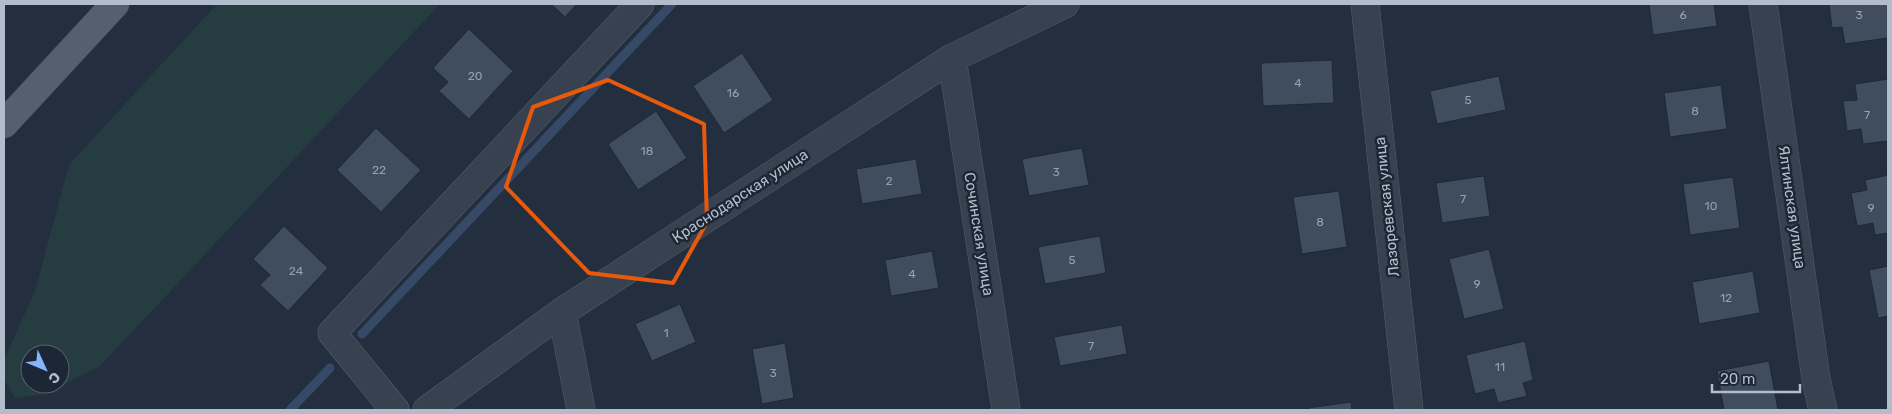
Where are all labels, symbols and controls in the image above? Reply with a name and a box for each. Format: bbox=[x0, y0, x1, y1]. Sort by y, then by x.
house number: 6 bbox=[1679, 8, 1687, 22]
house number: 3 bbox=[1855, 8, 1863, 22]
house number: 20 bbox=[468, 69, 482, 83]
house number: 4 bbox=[1294, 76, 1302, 90]
house number: 16 bbox=[727, 86, 739, 100]
house number: 5 bbox=[1464, 93, 1472, 107]
house number: 8 bbox=[1691, 104, 1699, 118]
house number: 7 bbox=[1864, 108, 1870, 122]
street label: Лазоревская улица bbox=[1371, 136, 1403, 278]
house number: 18 bbox=[641, 144, 653, 158]
street label: Ялтинская улица bbox=[1774, 144, 1810, 270]
street label: Краснодарская улица bbox=[669, 145, 811, 247]
house number: 22 bbox=[372, 163, 386, 177]
house number: 3 bbox=[1052, 165, 1060, 179]
street label: Сочинская улица bbox=[960, 171, 998, 297]
house number: 2 bbox=[885, 174, 893, 188]
house number: 7 bbox=[1460, 192, 1466, 206]
house number: 10 bbox=[1705, 199, 1717, 213]
house number: 9 bbox=[1867, 201, 1875, 215]
house number: 8 bbox=[1316, 215, 1324, 229]
house number: 5 bbox=[1068, 253, 1076, 267]
house number: 24 bbox=[289, 264, 304, 278]
house number: 4 bbox=[908, 267, 916, 281]
house number: 9 bbox=[1473, 277, 1481, 291]
house number: 12 bbox=[1720, 291, 1732, 305]
house number: 1 bbox=[663, 326, 669, 340]
house number: 7 bbox=[1088, 339, 1094, 353]
north arrow bbox=[20, 344, 70, 394]
house number: 11 bbox=[1495, 360, 1505, 374]
scale bar bbox=[1712, 362, 1800, 394]
house number: 3 bbox=[769, 366, 777, 380]
text: С bbox=[44, 368, 64, 387]
text: 20 m bbox=[1720, 370, 1755, 388]

